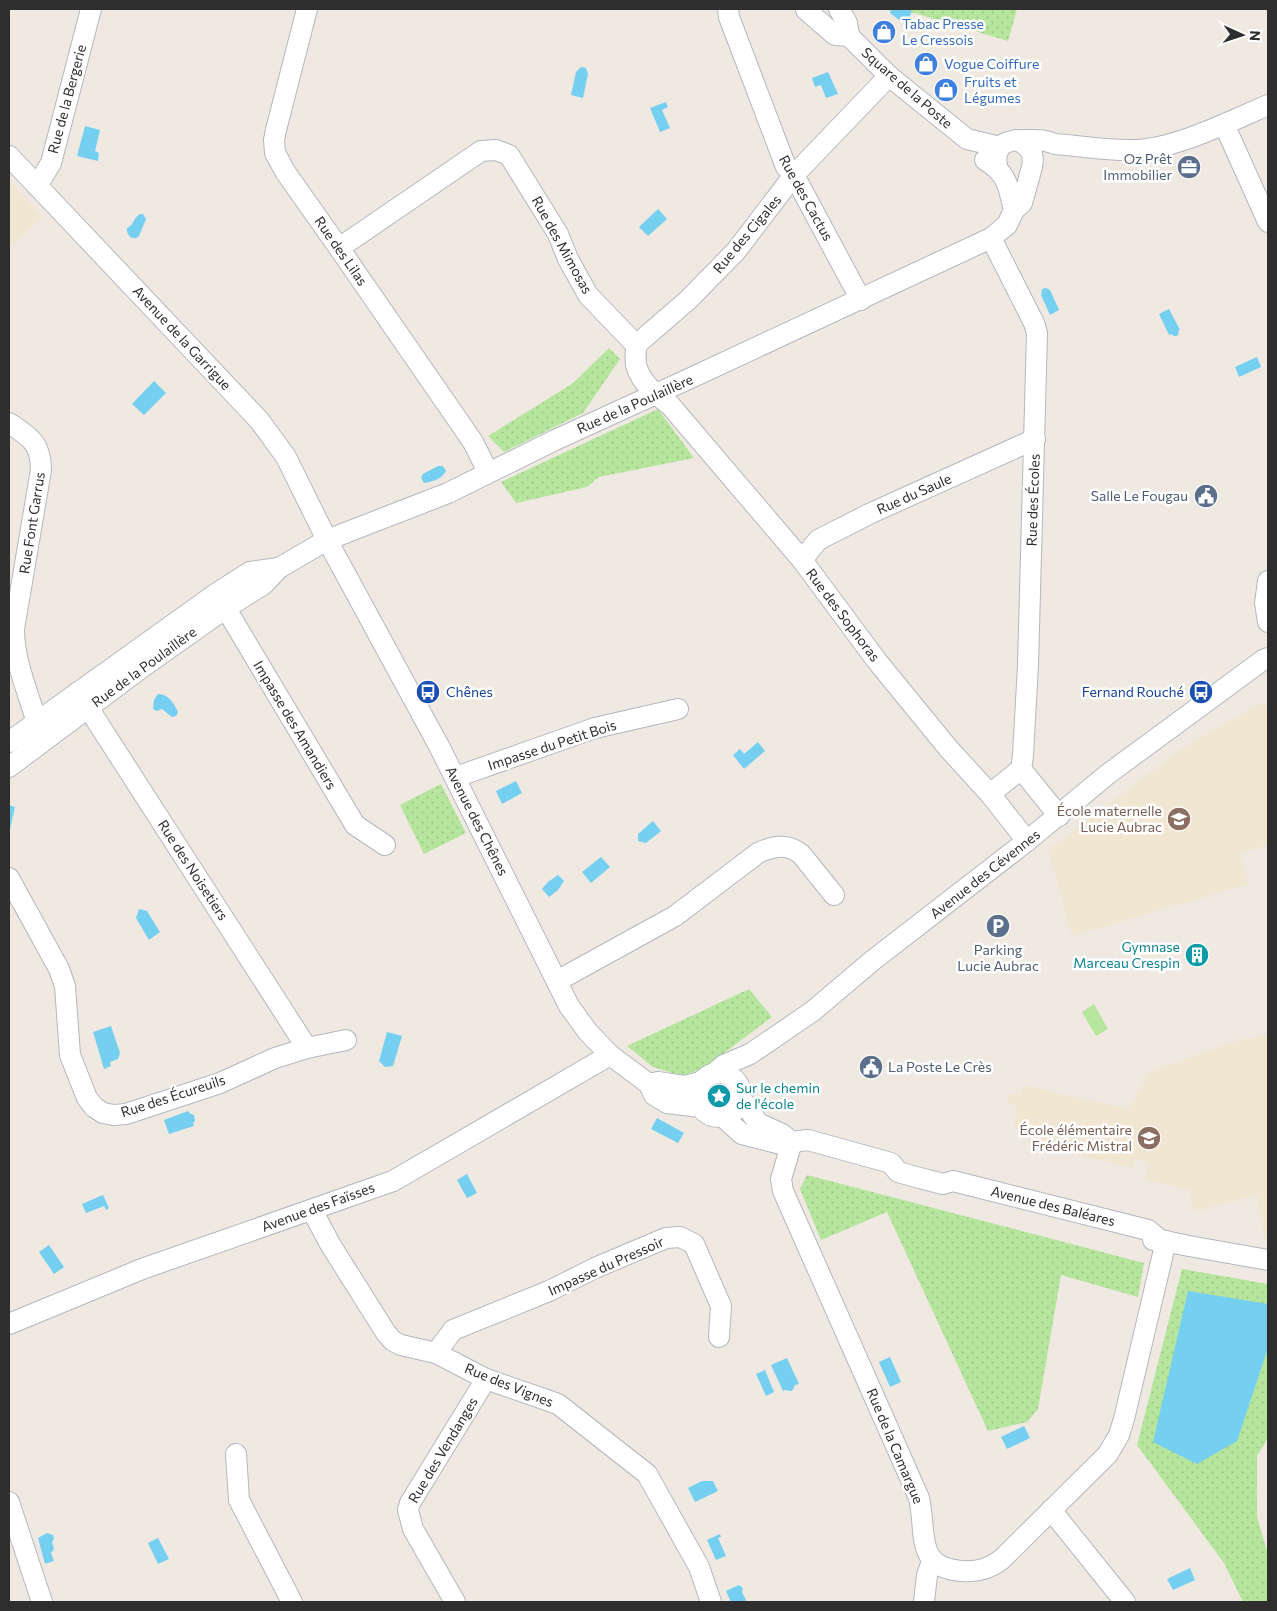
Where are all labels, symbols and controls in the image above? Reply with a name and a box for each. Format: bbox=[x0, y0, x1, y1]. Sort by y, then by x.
north arrow bbox=[1217, 10, 1267, 60]
place label: Tabac Presse Le Cressois bbox=[902, 15, 984, 48]
shop icon: Tabac Presse Le Cressois bbox=[871, 19, 897, 45]
text: N bbox=[1247, 30, 1264, 41]
street label: Rue de la Bergerie bbox=[44, 42, 89, 155]
street label: Square de la Poste bbox=[858, 44, 956, 132]
shop icon: Vogue Coiffure bbox=[913, 51, 939, 77]
place label: Vogue Coiffure bbox=[944, 55, 1039, 72]
place label: Fruits et Légumes bbox=[964, 73, 1021, 106]
shop icon: Fruits et Légumes bbox=[933, 77, 959, 103]
place label: Oz Prêt Immobilier bbox=[1103, 150, 1172, 183]
street label: Rue des Cactus bbox=[776, 152, 837, 244]
office icon: Oz Prêt Immobilier bbox=[1176, 154, 1202, 180]
street label: Rue des Cigales bbox=[709, 191, 784, 276]
street label: Rue des Mimosas bbox=[529, 193, 596, 297]
street label: Rue des Lilas bbox=[311, 213, 371, 289]
street label: Avenue de la Garrigue bbox=[130, 282, 235, 393]
street label: Rue de la Poulaillère bbox=[574, 370, 696, 437]
street label: Rue des Écoles bbox=[1022, 453, 1043, 547]
street label: Rue du Saule bbox=[874, 469, 954, 518]
street label: Rue Font Garrus bbox=[15, 471, 48, 575]
public building icon: Salle Le Fougau bbox=[1193, 483, 1219, 509]
place label: Salle Le Fougau bbox=[1091, 487, 1188, 504]
street label: Rue des Sophoras bbox=[803, 565, 884, 665]
street label: Rue de la Poulaillère bbox=[88, 623, 199, 710]
street label: Impasse des Amandiers bbox=[250, 657, 341, 792]
bus stop icon: Chênes bbox=[415, 679, 441, 705]
bus stop icon: Fernand Rouché bbox=[1188, 679, 1214, 705]
place label: Chênes bbox=[446, 683, 493, 700]
place label: Fernand Rouché bbox=[1082, 683, 1184, 700]
street label: Impasse du Petit Bois bbox=[485, 716, 618, 773]
street label: Avenue des Chênes bbox=[442, 763, 512, 878]
place label: École maternelle Lucie Aubrac bbox=[1057, 802, 1162, 835]
school or university icon: École maternelle Lucie Aubrac bbox=[1166, 806, 1192, 832]
street label: Rue des Noisetiers bbox=[155, 816, 232, 923]
street label: Avenue des Cévennes bbox=[926, 825, 1043, 922]
parking icon: Parking Lucie Aubrac bbox=[985, 913, 1011, 939]
place label: Gymnase Marceau Crespin bbox=[1073, 938, 1180, 971]
place label: Parking Lucie Aubrac bbox=[957, 941, 1039, 974]
building icon: Gymnase Marceau Crespin bbox=[1184, 942, 1210, 968]
public building icon: La Poste Le Crès bbox=[858, 1054, 884, 1080]
place label: La Poste Le Crès bbox=[888, 1058, 992, 1075]
street label: Rue des Écureuils bbox=[118, 1071, 227, 1120]
place label: Sur le chemin de l'école bbox=[736, 1079, 820, 1112]
place icon: Sur le chemin de l'école bbox=[706, 1083, 732, 1109]
place label: École élémentaire Frédéric Mistral bbox=[1019, 1121, 1132, 1154]
school or university icon: École élémentaire Frédéric Mistral bbox=[1136, 1125, 1162, 1151]
street label: Avenue des Faïsses bbox=[259, 1178, 377, 1235]
street label: Avenue des Baléares bbox=[989, 1182, 1117, 1229]
street label: Impasse du Pressoir bbox=[545, 1232, 667, 1299]
street label: Rue des Vignes bbox=[462, 1359, 556, 1410]
street label: Rue de la Camargue bbox=[863, 1386, 927, 1506]
street label: Rue des Vendanges bbox=[404, 1394, 481, 1506]

